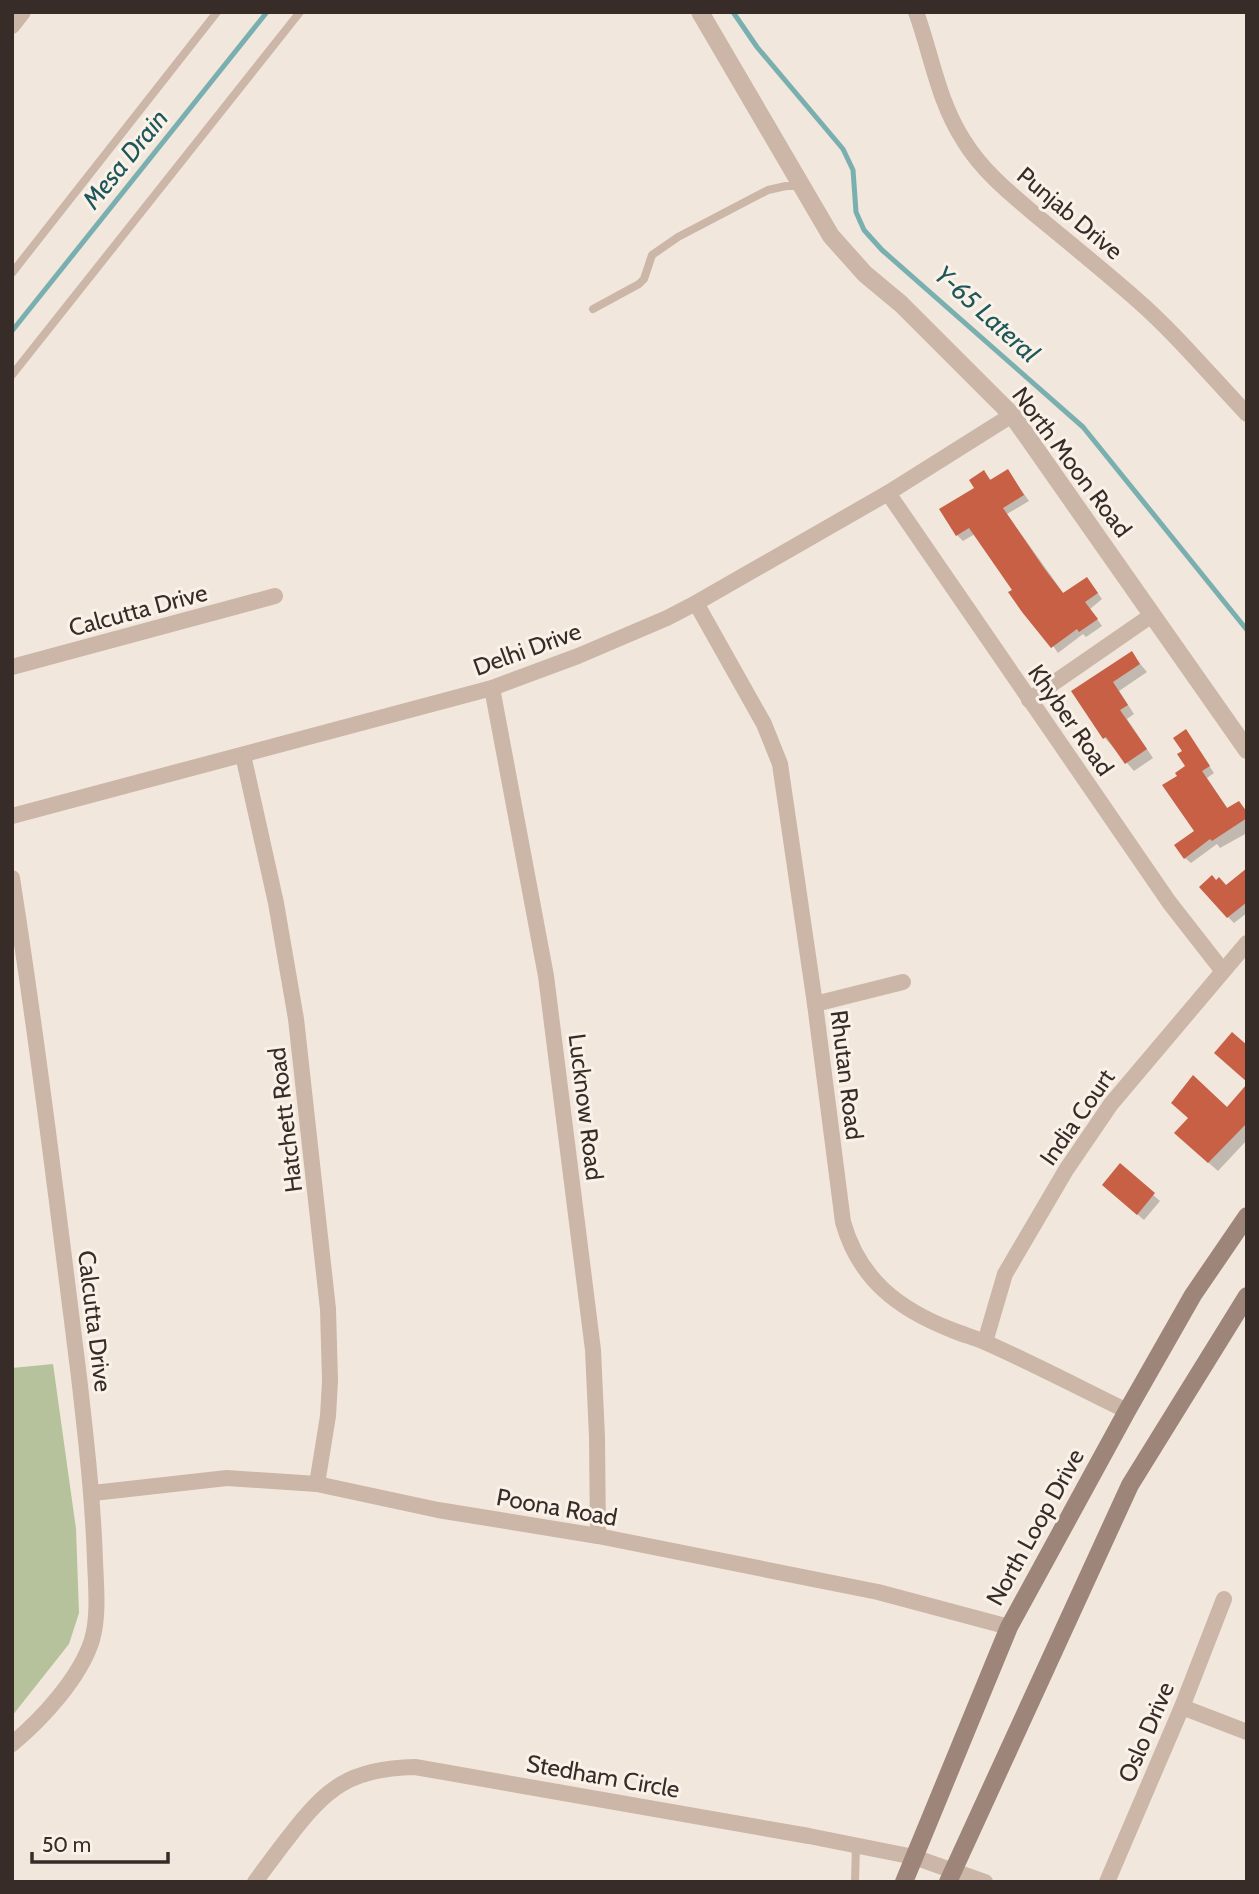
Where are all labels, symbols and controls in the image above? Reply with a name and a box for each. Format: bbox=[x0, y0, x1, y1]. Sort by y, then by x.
water label: Mesa Drain bbox=[75, 103, 175, 216]
street label: Punjab Drive bbox=[1011, 161, 1129, 265]
water label: Y-65 Lateral bbox=[928, 259, 1046, 369]
street label: North Moon Road bbox=[1006, 381, 1138, 543]
street label: Calcutta Drive bbox=[66, 578, 210, 642]
street label: Delhi Drive bbox=[469, 616, 585, 682]
street label: Khyber Road bbox=[1022, 659, 1120, 781]
street label: Rhutan Road bbox=[825, 1009, 869, 1141]
street label: Lucknow Road bbox=[563, 1032, 609, 1182]
street label: Hatchett Road bbox=[262, 1046, 308, 1194]
street label: India Court bbox=[1033, 1063, 1121, 1171]
street label: Calcutta Drive bbox=[72, 1249, 118, 1393]
street label: North Loop Drive bbox=[980, 1444, 1090, 1610]
street label: Poona Road bbox=[494, 1482, 620, 1532]
street label: Oslo Drive bbox=[1112, 1677, 1180, 1787]
street label: Stedham Circle bbox=[524, 1748, 682, 1804]
scale bar bbox=[32, 1820, 168, 1864]
text: 50 m bbox=[42, 1832, 91, 1857]

